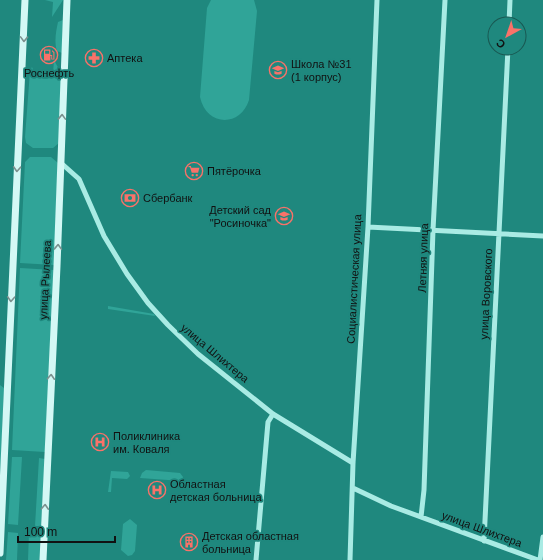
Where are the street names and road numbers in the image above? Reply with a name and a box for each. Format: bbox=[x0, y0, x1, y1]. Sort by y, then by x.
street label: Социалистическая улица bbox=[345, 213, 363, 344]
street label: Летняя улица bbox=[416, 222, 430, 293]
street label: улица Рылеева bbox=[37, 239, 53, 320]
street label: улица Воровского bbox=[478, 248, 494, 340]
street label: улица Шлихтера bbox=[179, 321, 252, 385]
street label: улица Шлихтера bbox=[440, 509, 525, 549]

